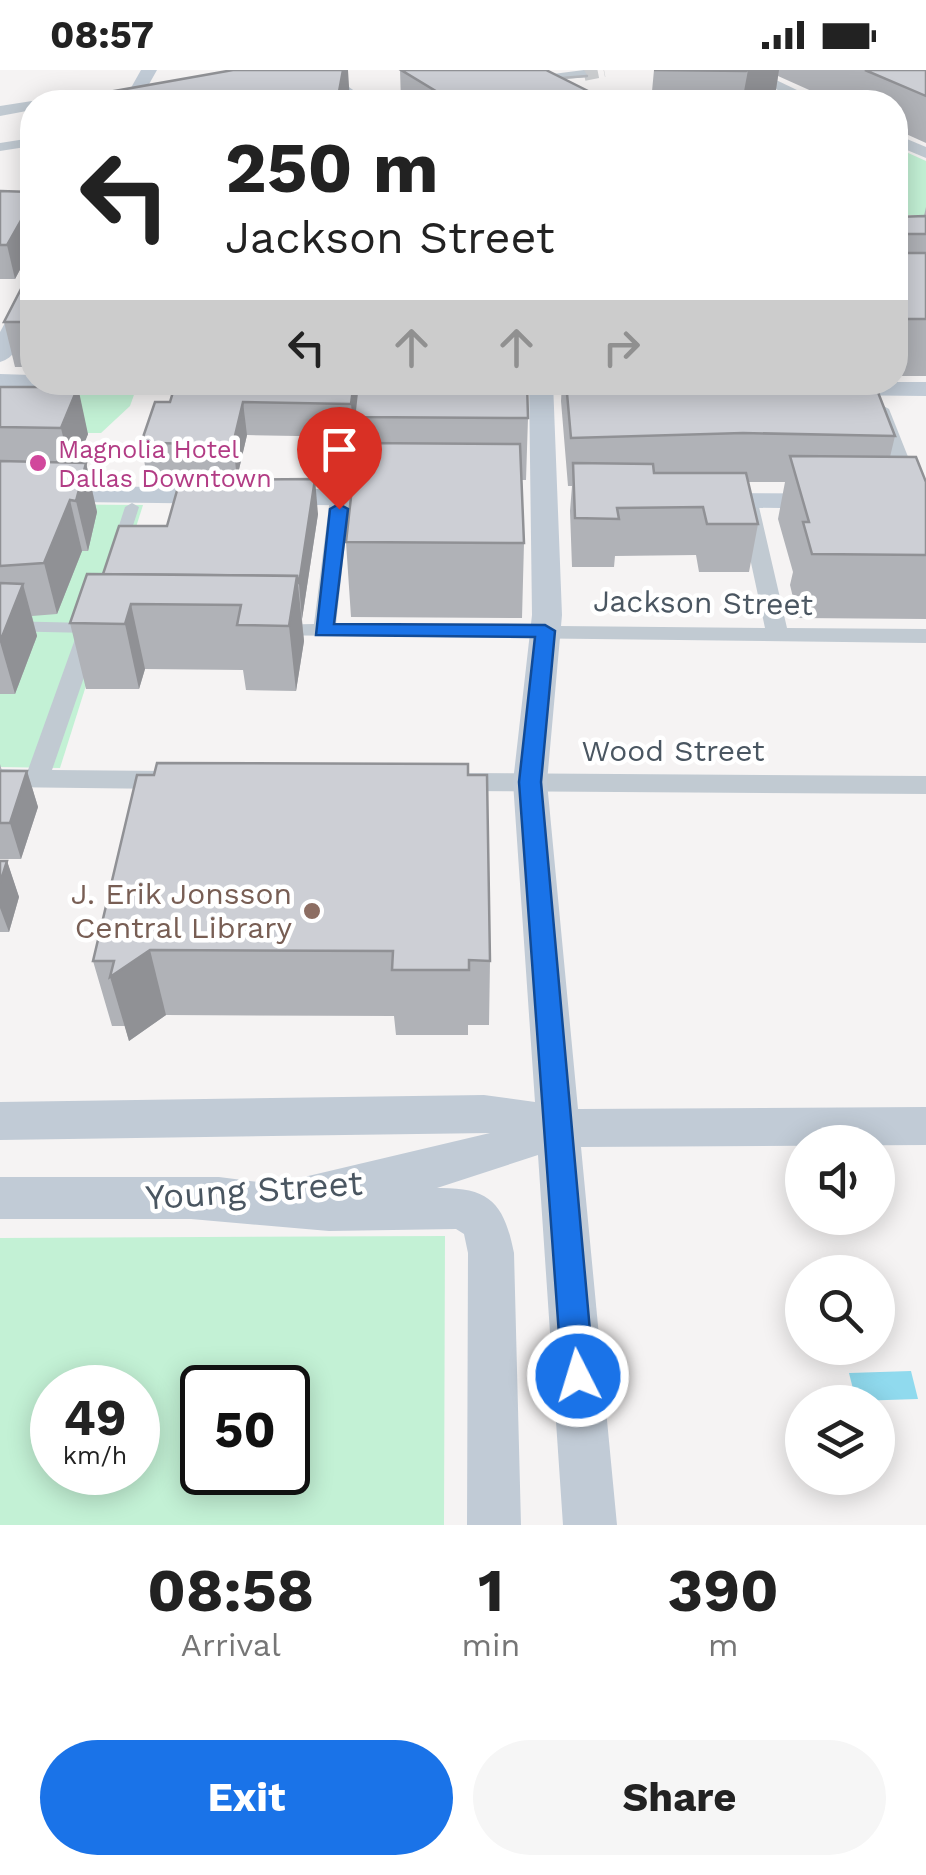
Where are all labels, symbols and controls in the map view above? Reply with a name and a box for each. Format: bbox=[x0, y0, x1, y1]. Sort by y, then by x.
text: 08:57 bbox=[50, 13, 154, 57]
text: 250 m bbox=[225, 127, 439, 209]
icon: left bbox=[60, 130, 190, 260]
text: Jackson Street bbox=[225, 211, 555, 264]
icon: left bbox=[279, 320, 334, 375]
icon: ahead bbox=[384, 320, 439, 375]
icon: ahead bbox=[489, 320, 544, 375]
icon: right bbox=[594, 320, 649, 375]
pin bbox=[297, 407, 382, 510]
icon: arrive bbox=[312, 422, 367, 477]
place label: Magnolia Hotel Dallas Downtown bbox=[58, 435, 272, 493]
marker: Magnolia Hotel Dallas Downtown bbox=[27, 452, 49, 474]
street label: Jackson Street bbox=[593, 583, 814, 622]
street label: Wood Street bbox=[581, 733, 765, 768]
place label: J. Erik Jonsson Central Library bbox=[71, 876, 293, 945]
marker: J. Erik Jonsson Central Library bbox=[301, 900, 323, 922]
map controls bbox=[785, 1125, 895, 1495]
button: sound bbox=[785, 1125, 895, 1235]
street label: Young Street bbox=[144, 1161, 364, 1219]
button: search bbox=[785, 1255, 895, 1365]
position arrow bbox=[526, 1324, 630, 1428]
speed limit sign: 50 bbox=[180, 1365, 310, 1495]
button: layers bbox=[785, 1385, 895, 1495]
text: 49 bbox=[63, 1388, 127, 1447]
text: km/h bbox=[63, 1441, 127, 1470]
text: 08:58 bbox=[147, 1555, 314, 1626]
text: 1 bbox=[478, 1555, 504, 1626]
text: 390 bbox=[668, 1555, 779, 1626]
text: Arrival bbox=[181, 1626, 281, 1664]
text: min bbox=[461, 1626, 520, 1664]
text: m bbox=[708, 1626, 738, 1664]
button: Exit bbox=[40, 1740, 453, 1855]
button: Share bbox=[473, 1740, 886, 1855]

